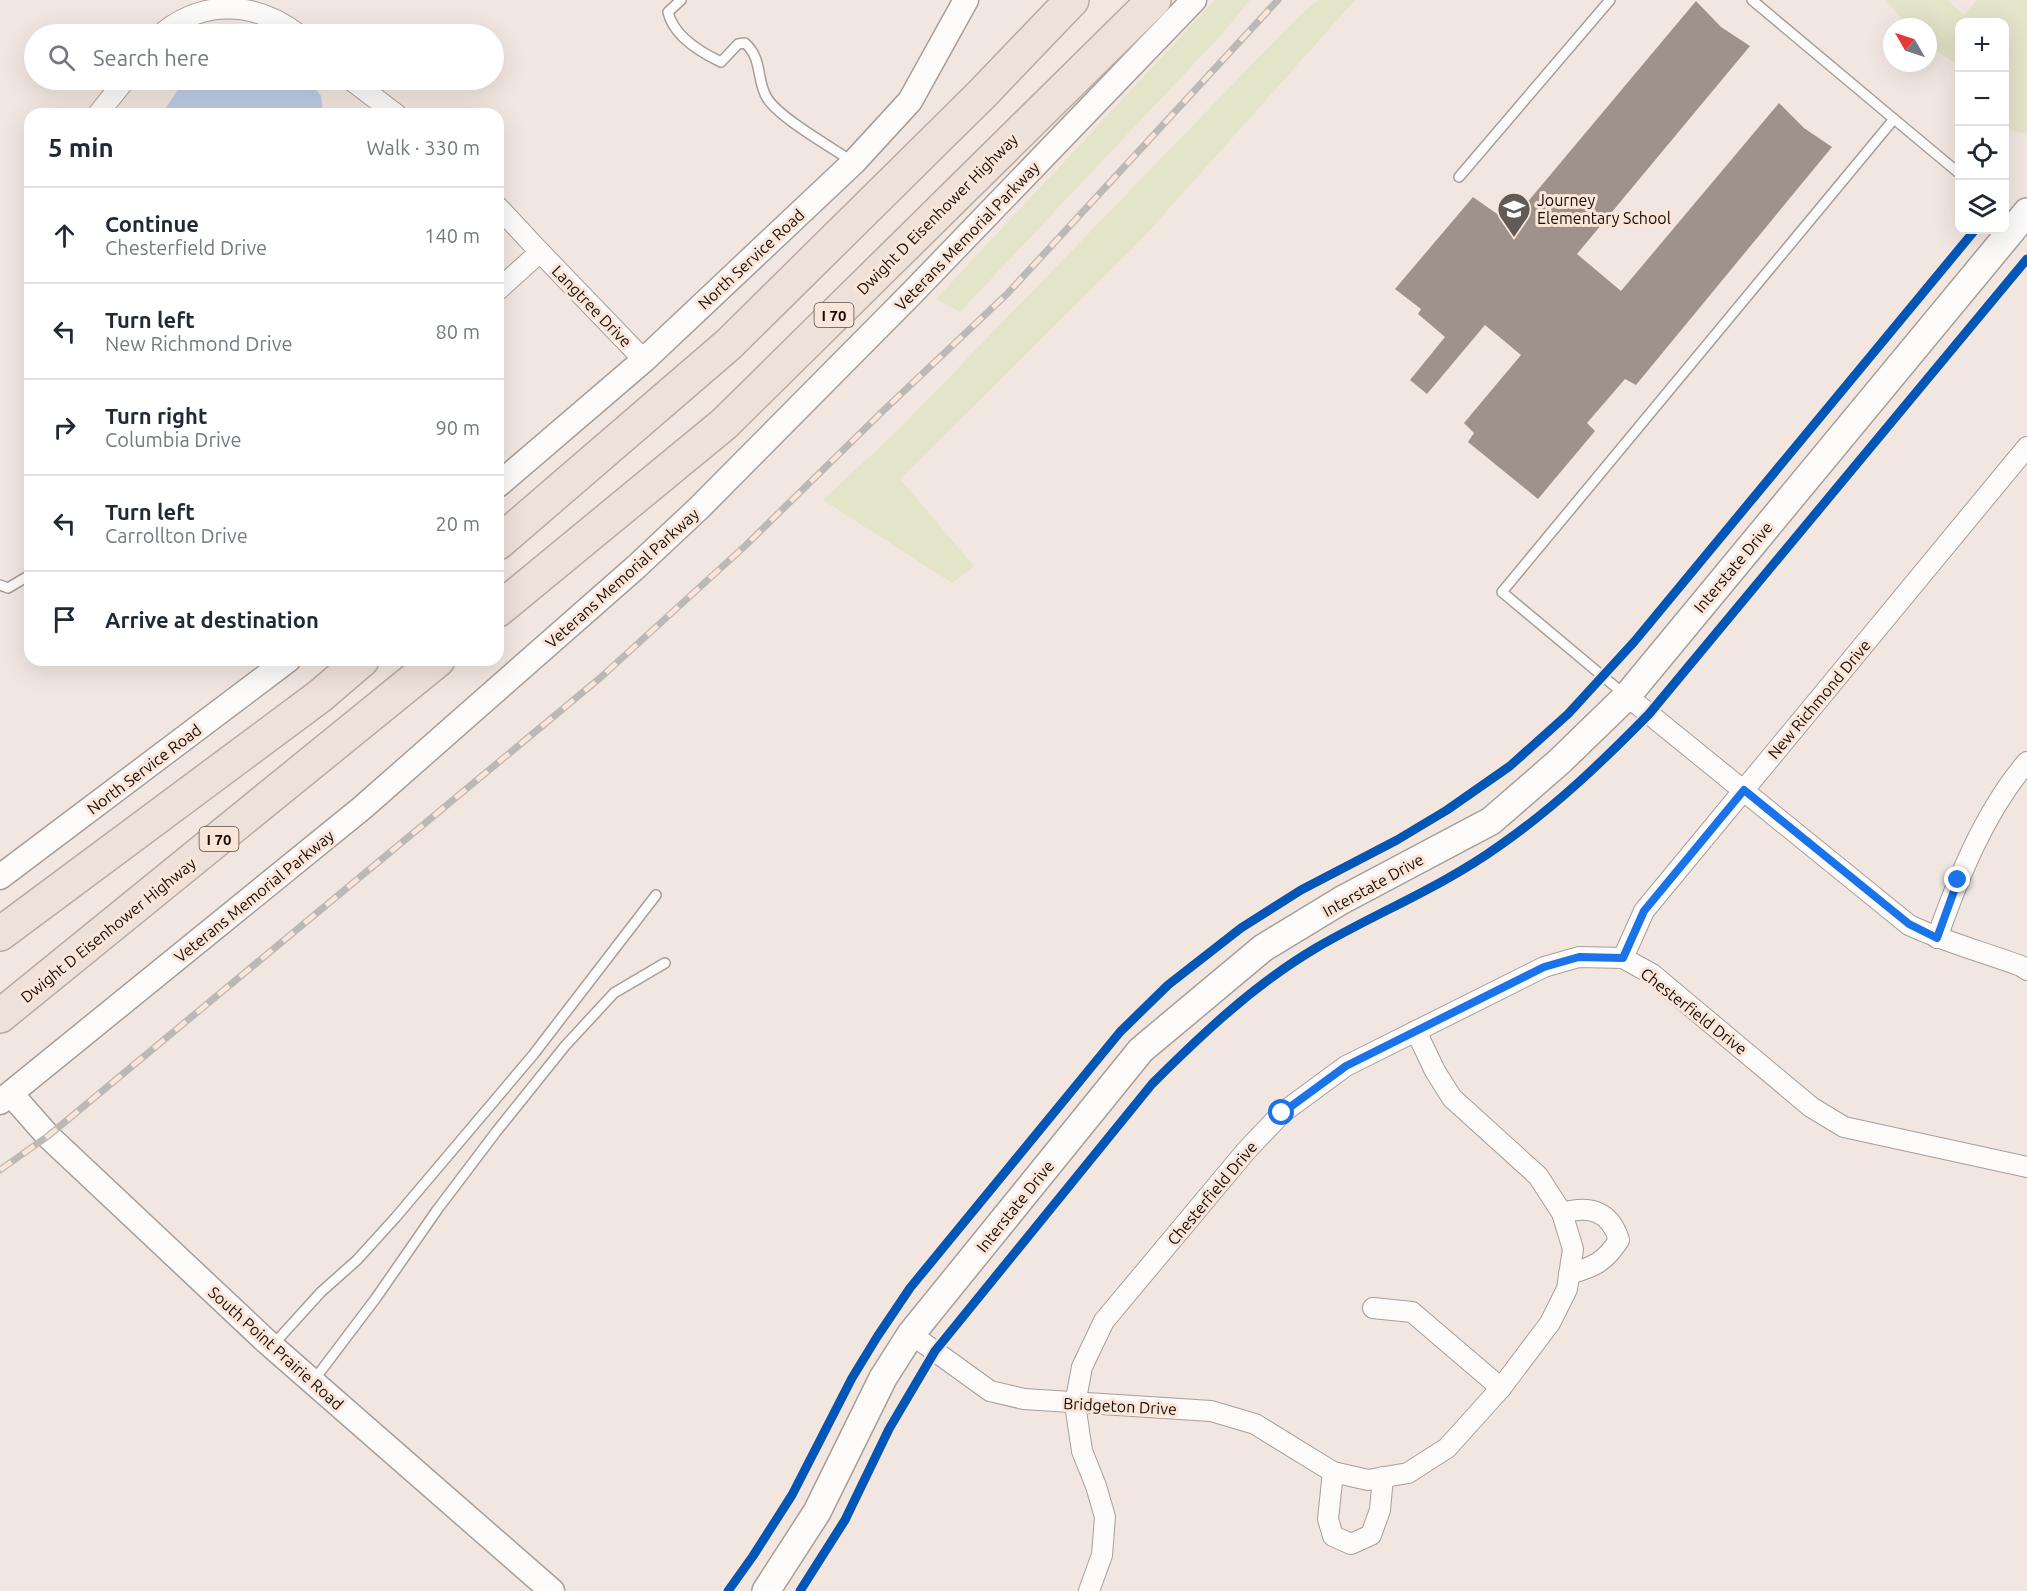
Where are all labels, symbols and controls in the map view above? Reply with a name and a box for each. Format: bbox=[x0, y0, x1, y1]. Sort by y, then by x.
north arrow bbox=[1883, 18, 1937, 72]
map controls bbox=[1955, 18, 2009, 234]
button: + bbox=[1955, 18, 2009, 72]
search box bbox=[24, 24, 504, 90]
icon: search bbox=[45, 41, 78, 74]
text: Search here bbox=[93, 45, 209, 70]
button: − bbox=[1955, 72, 2009, 126]
button: locate bbox=[1955, 126, 2009, 180]
street label: Dwight D Eisenhower Highway bbox=[853, 130, 1021, 298]
text: 5 min bbox=[48, 133, 114, 162]
text: Walk · 330 m bbox=[367, 136, 480, 159]
street label: Veterans Memorial Parkway bbox=[891, 158, 1043, 314]
button: layers bbox=[1955, 180, 2009, 234]
school or university icon: Journey Elementary School bbox=[1496, 191, 1532, 238]
place label: Journey Elementary School bbox=[1537, 191, 1671, 227]
street label: North Service Road bbox=[694, 205, 808, 313]
text: Continue bbox=[105, 211, 199, 236]
icon: ahead bbox=[48, 219, 81, 252]
text: 140 m bbox=[424, 224, 480, 247]
text: Chesterfield Drive bbox=[105, 236, 267, 259]
street label: Langtree Drive bbox=[549, 262, 635, 350]
road number: I 70 bbox=[814, 303, 854, 327]
text: Turn left bbox=[105, 307, 195, 332]
icon: left bbox=[48, 315, 81, 348]
text: 80 m bbox=[436, 320, 480, 343]
text: New Richmond Drive bbox=[105, 332, 292, 355]
text: Turn right bbox=[105, 403, 207, 428]
icon: right bbox=[48, 411, 81, 444]
text: 90 m bbox=[436, 416, 480, 439]
text: Columbia Drive bbox=[105, 428, 242, 451]
text: Turn left bbox=[105, 499, 195, 524]
street label: Veterans Memorial Parkway bbox=[542, 504, 702, 651]
icon: left bbox=[48, 507, 81, 540]
text: 20 m bbox=[436, 512, 480, 535]
street label: Interstate Drive bbox=[1690, 518, 1776, 616]
text: Carrollton Drive bbox=[105, 524, 248, 547]
icon: arrive bbox=[48, 603, 81, 636]
text: Arrive at destination bbox=[105, 607, 319, 632]
street label: New Richmond Drive bbox=[1764, 636, 1874, 762]
street label: North Service Road bbox=[83, 720, 205, 818]
street label: Veterans Memorial Parkway bbox=[171, 826, 337, 966]
road number: I 70 bbox=[200, 827, 238, 851]
street label: Interstate Drive bbox=[1319, 850, 1427, 920]
street label: Dwight D Eisenhower Highway bbox=[17, 854, 199, 1006]
route end bbox=[1944, 866, 1970, 892]
street label: Chesterfield Drive bbox=[1637, 964, 1751, 1058]
route start bbox=[1268, 1099, 1294, 1125]
street label: Chesterfield Drive bbox=[1163, 1138, 1261, 1248]
street label: Interstate Drive bbox=[973, 1157, 1057, 1255]
street label: South Point Prairie Road bbox=[205, 1283, 347, 1413]
street label: Bridgeton Drive bbox=[1063, 1394, 1177, 1418]

